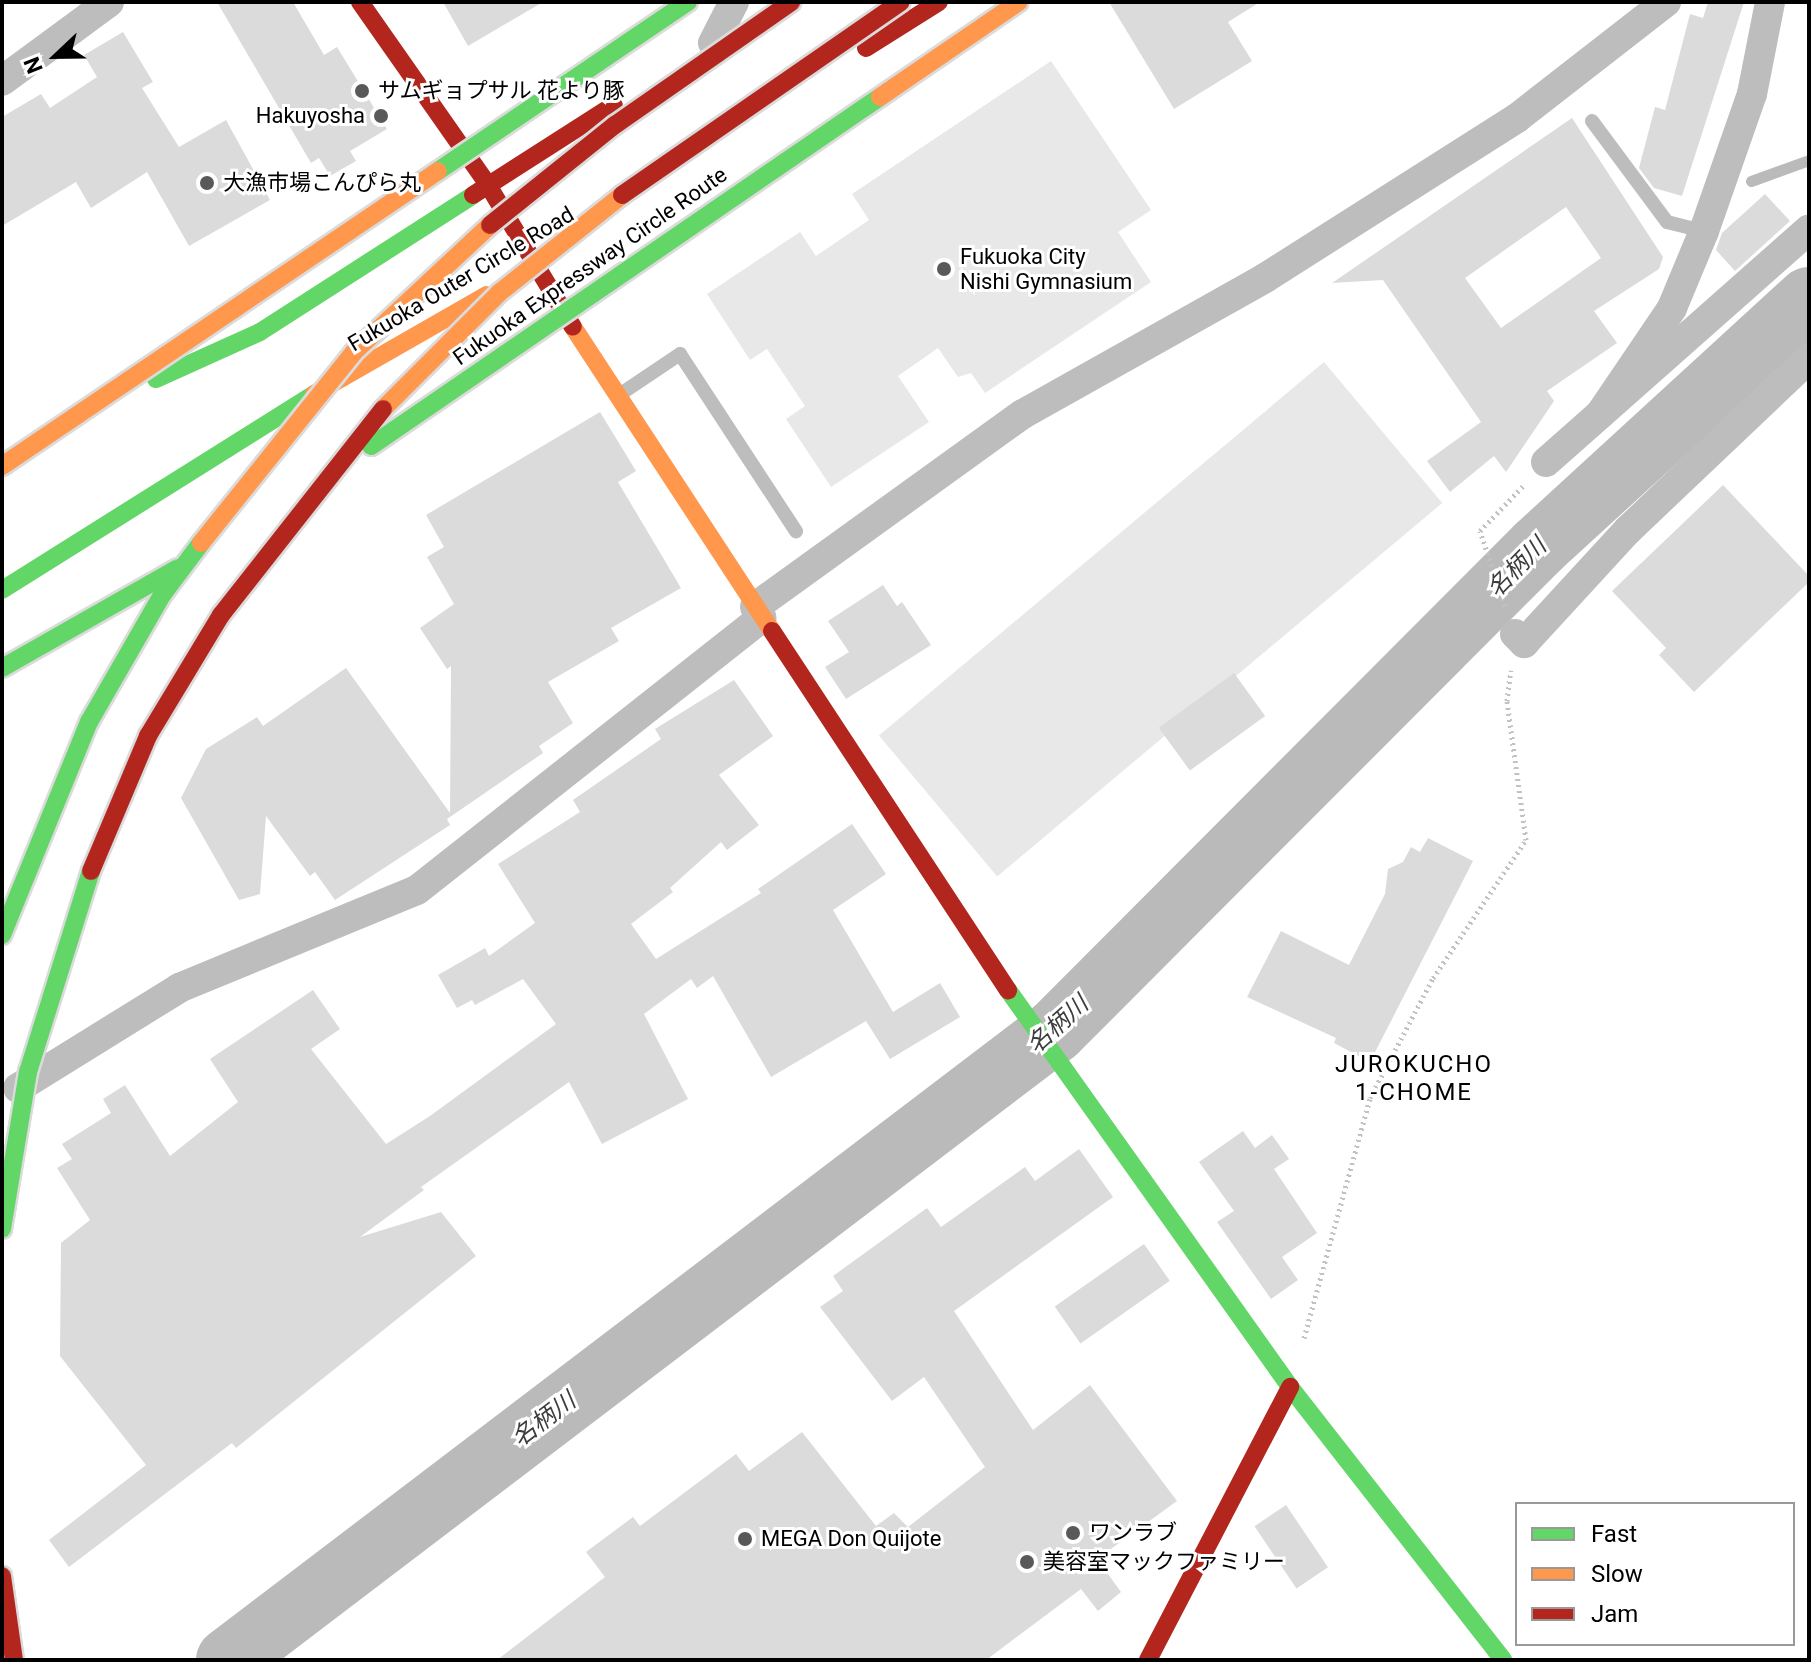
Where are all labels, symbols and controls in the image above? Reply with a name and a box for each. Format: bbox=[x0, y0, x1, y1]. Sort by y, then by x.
north arrow bbox=[16, 16, 96, 96]
text: N bbox=[19, 53, 48, 77]
place label: サムギョプサル 花より豚 bbox=[378, 78, 625, 104]
marker: サムギョプサル 花より豚 bbox=[353, 82, 371, 100]
place label: Hakuyosha bbox=[256, 103, 365, 129]
marker: Hakuyosha bbox=[372, 107, 390, 125]
street label: Fukuoka Expressway Circle Route bbox=[448, 161, 732, 371]
place label: 大漁市場こんぴら丸 bbox=[223, 170, 421, 196]
marker: 大漁市場こんぴら丸 bbox=[198, 174, 216, 192]
street label: Fukuoka Outer Circle Road bbox=[343, 201, 579, 357]
place label: Fukuoka City Nishi Gymnasium bbox=[960, 243, 1132, 294]
marker: Fukuoka City Nishi Gymnasium bbox=[935, 260, 953, 278]
water label: 名柄川 bbox=[1481, 532, 1553, 604]
water label: 名柄川 bbox=[1022, 990, 1094, 1060]
district label: JUROKUCHO 1-CHOME bbox=[1335, 1051, 1493, 1107]
water label: 名柄川 bbox=[507, 1387, 581, 1453]
legend bbox=[1515, 1502, 1795, 1646]
place label: ワンラブ bbox=[1089, 1520, 1177, 1546]
text: Fast bbox=[1591, 1520, 1637, 1548]
marker: ワンラブ bbox=[1064, 1524, 1082, 1542]
place label: MEGA Don Quijote bbox=[761, 1526, 941, 1552]
marker: MEGA Don Quijote bbox=[736, 1530, 754, 1548]
place label: 美容室マックファミリー bbox=[1043, 1549, 1285, 1575]
marker: 美容室マックファミリー bbox=[1018, 1553, 1036, 1571]
text: Slow bbox=[1591, 1560, 1643, 1588]
text: Jam bbox=[1591, 1600, 1638, 1628]

